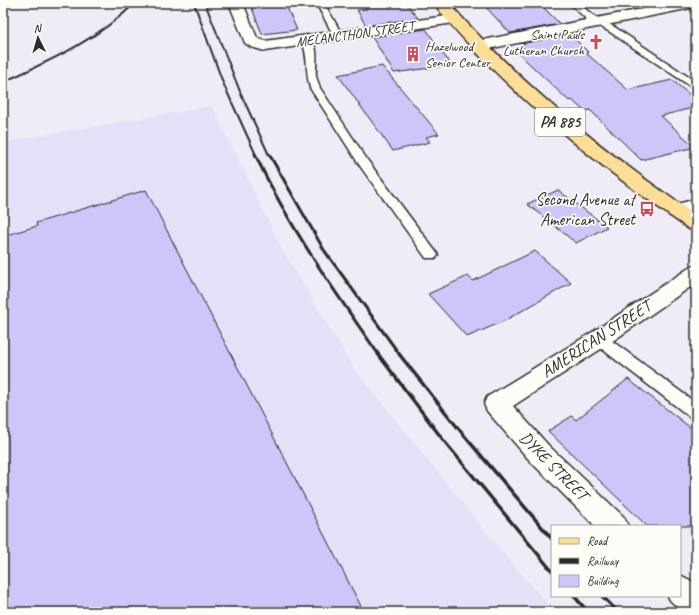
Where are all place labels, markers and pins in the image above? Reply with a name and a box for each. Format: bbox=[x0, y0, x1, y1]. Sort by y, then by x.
place label: Saint Pauls Lutheran Church bbox=[503, 26, 585, 59]
church icon: Saint Pauls Lutheran Church bbox=[587, 33, 605, 51]
place label: Hazelwood Senior Center bbox=[425, 38, 491, 71]
building icon: Hazelwood Senior Center bbox=[404, 45, 422, 63]
place label: Second Avenue at American Street bbox=[535, 189, 637, 230]
bus stop icon: Second Avenue at American Street bbox=[638, 200, 656, 218]

